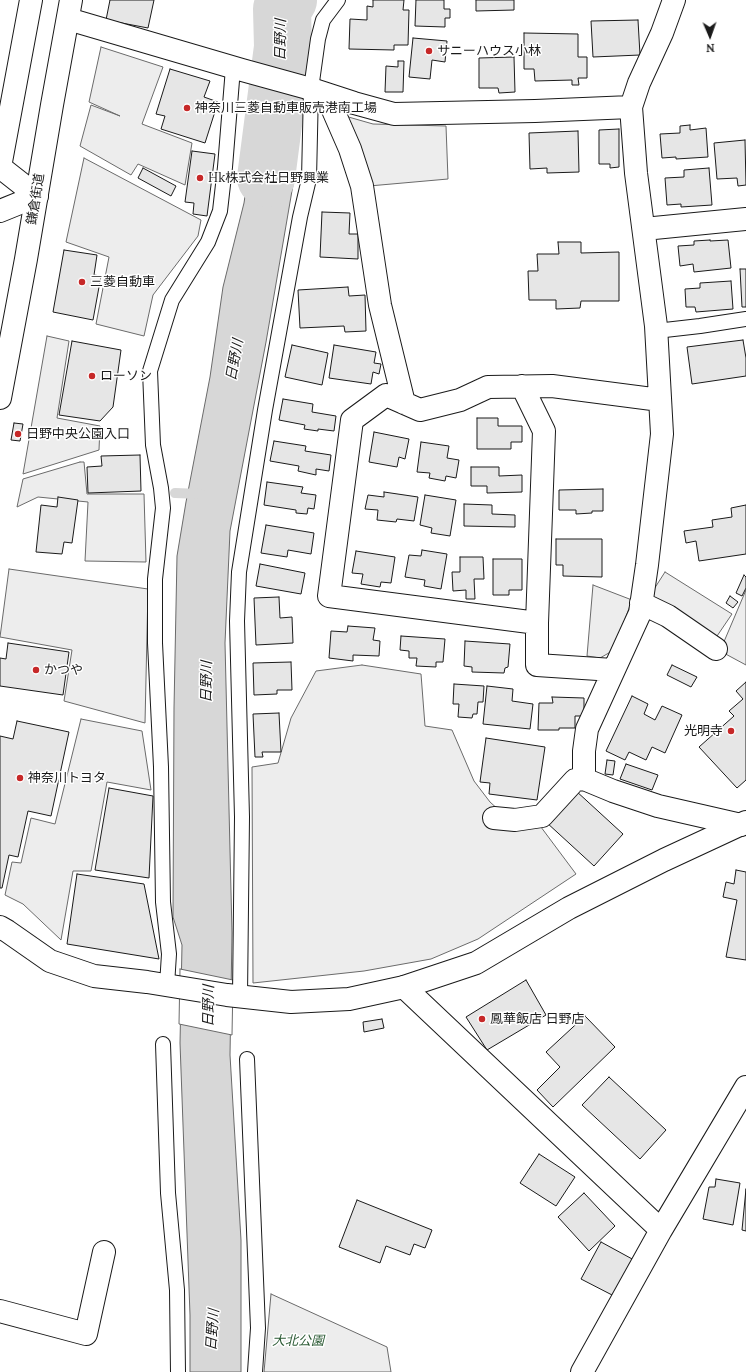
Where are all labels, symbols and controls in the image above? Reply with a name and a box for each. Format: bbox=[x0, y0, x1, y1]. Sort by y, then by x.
north arrow bbox=[690, 16, 730, 56]
water label: 日野川 bbox=[272, 19, 290, 61]
text: N bbox=[706, 41, 715, 55]
place label: サニーハウス小林 bbox=[437, 43, 541, 59]
marker: サニーハウス小林 bbox=[424, 46, 434, 56]
place label: 神奈川三菱自動車販売港南工場 bbox=[195, 100, 377, 116]
marker: 神奈川三菱自動車販売港南工場 bbox=[182, 103, 192, 113]
place label: Hk株式会社日野興業 bbox=[208, 170, 329, 186]
street label: 鎌倉街道 bbox=[24, 172, 48, 226]
marker: Hk株式会社日野興業 bbox=[195, 173, 205, 183]
place label: 三菱自動車 bbox=[90, 274, 155, 290]
marker: 三菱自動車 bbox=[77, 277, 87, 287]
water label: 日野川 bbox=[223, 338, 247, 382]
place label: ローソン bbox=[100, 368, 152, 384]
marker: ローソン bbox=[87, 371, 97, 381]
place label: 日野中央公園入口 bbox=[26, 426, 130, 442]
marker: 日野中央公園入口 bbox=[13, 429, 23, 439]
water label: 日野川 bbox=[198, 661, 216, 703]
place label: かつや bbox=[44, 662, 83, 678]
marker: かつや bbox=[31, 665, 41, 675]
place label: 光明寺 bbox=[684, 723, 723, 739]
marker: 光明寺 bbox=[726, 726, 736, 736]
place label: 神奈川トヨタ bbox=[28, 770, 106, 786]
marker: 神奈川トヨタ bbox=[15, 773, 25, 783]
water label: 日野川 bbox=[200, 985, 218, 1027]
place label: 鳳華飯店 日野店 bbox=[490, 1011, 584, 1027]
marker: 鳳華飯店 日野店 bbox=[477, 1014, 487, 1024]
water label: 日野川 bbox=[203, 1308, 223, 1352]
park label: 大北公園 bbox=[272, 1333, 324, 1349]

